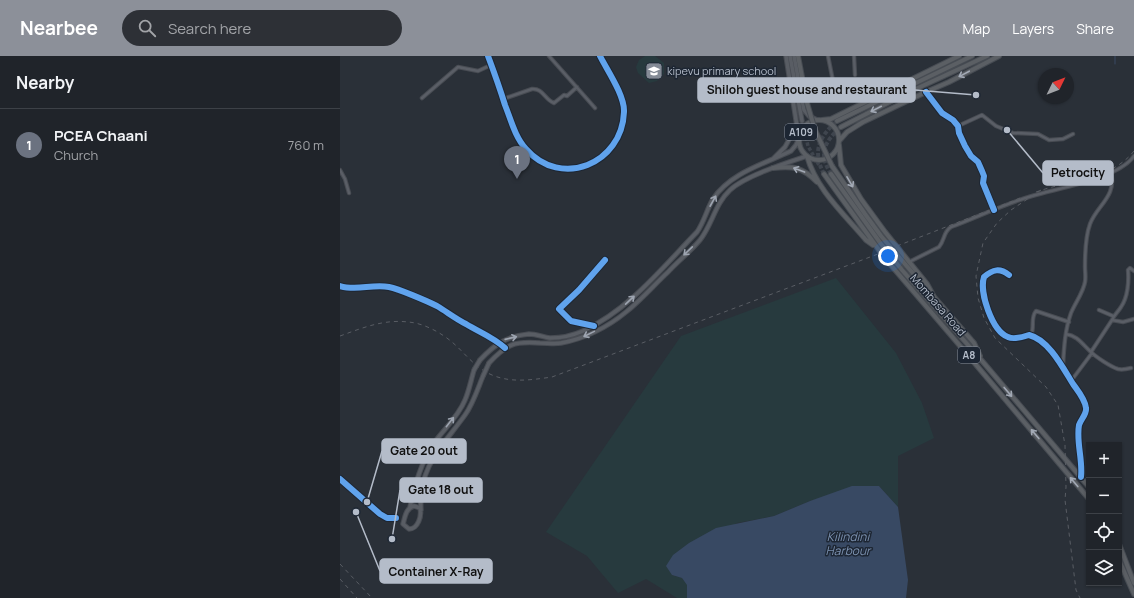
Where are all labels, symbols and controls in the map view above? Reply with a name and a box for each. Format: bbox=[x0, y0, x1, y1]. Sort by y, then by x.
search box bbox=[122, 10, 402, 46]
text: Nearbee bbox=[20, 15, 98, 41]
icon: search bbox=[136, 17, 158, 39]
text: Search here bbox=[168, 18, 251, 39]
text: Map bbox=[962, 19, 990, 38]
text: Layers bbox=[1012, 19, 1054, 38]
text: Share bbox=[1076, 19, 1114, 38]
school or university icon: kipevu primary school bbox=[644, 61, 664, 81]
place label: kipevu primary school bbox=[667, 63, 776, 78]
north arrow bbox=[1038, 68, 1074, 104]
text: Nearby bbox=[16, 71, 74, 94]
one-way arrow bbox=[958, 71, 970, 78]
callout: Shiloh guest house and restaurant bbox=[698, 78, 915, 102]
text: Shiloh guest house and restaurant bbox=[707, 81, 907, 98]
one-way arrow bbox=[870, 106, 882, 113]
road number: A109 bbox=[785, 124, 817, 140]
text: PCEA Chaani bbox=[54, 125, 148, 146]
text: 1 bbox=[26, 136, 32, 154]
text: 760 m bbox=[288, 136, 324, 154]
text: Church bbox=[54, 146, 98, 164]
pin: 1 bbox=[504, 146, 530, 179]
callout: Petrocity bbox=[1043, 161, 1113, 185]
text: Petrocity bbox=[1051, 164, 1105, 181]
one-way arrow bbox=[794, 165, 806, 173]
one-way arrow bbox=[847, 176, 855, 188]
one-way arrow bbox=[709, 195, 717, 207]
your location bbox=[878, 246, 898, 266]
one-way arrow bbox=[683, 247, 693, 256]
street label: Mombasa Road bbox=[907, 270, 970, 339]
one-way arrow bbox=[625, 295, 635, 305]
one-way arrow bbox=[583, 331, 595, 338]
one-way arrow bbox=[504, 334, 517, 342]
road number: A8 bbox=[958, 347, 980, 363]
one-way arrow bbox=[1004, 386, 1013, 397]
one-way arrow bbox=[446, 417, 455, 428]
one-way arrow bbox=[1030, 429, 1039, 439]
callout: Gate 20 out bbox=[382, 439, 466, 463]
text: Gate 20 out bbox=[390, 442, 458, 459]
map controls bbox=[1086, 442, 1122, 586]
button: + bbox=[1086, 442, 1122, 478]
one-way arrow bbox=[1070, 476, 1079, 487]
callout: Gate 18 out bbox=[400, 478, 482, 502]
button: − bbox=[1086, 478, 1122, 514]
text: Gate 18 out bbox=[408, 481, 474, 498]
button: locate bbox=[1086, 514, 1122, 550]
water label: Kilindini Harbour bbox=[826, 528, 872, 559]
button: layers bbox=[1086, 550, 1122, 586]
callout: Container X-Ray bbox=[380, 559, 492, 583]
text: Container X-Ray bbox=[388, 563, 484, 580]

